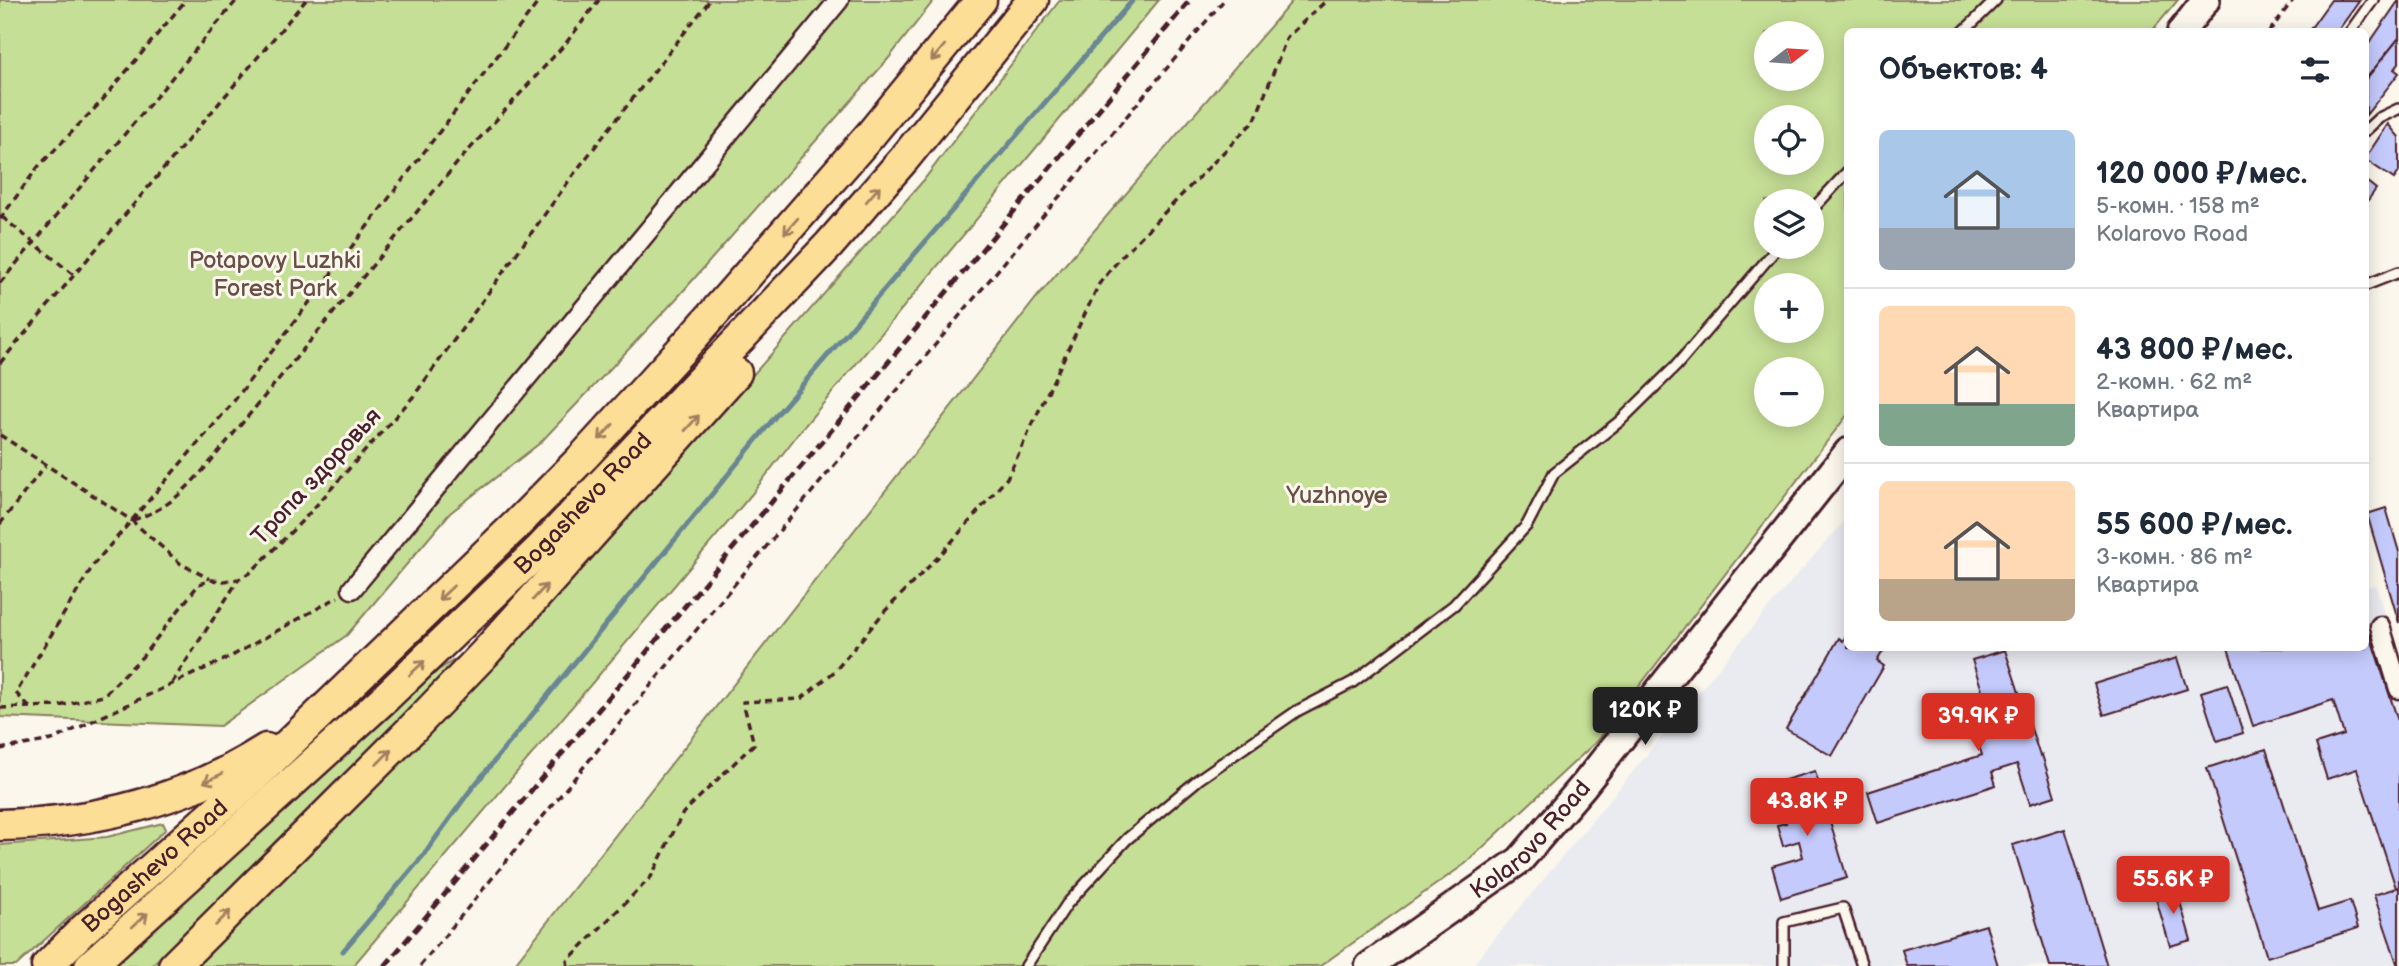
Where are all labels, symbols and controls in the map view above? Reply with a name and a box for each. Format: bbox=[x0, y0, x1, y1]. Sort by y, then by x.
north arrow bbox=[1754, 21, 1824, 91]
map controls bbox=[1754, 21, 1824, 427]
one-way arrow bbox=[930, 43, 946, 61]
icon: filters bbox=[2296, 51, 2334, 89]
text: Объектов: 4 bbox=[1879, 52, 2048, 88]
button: locate bbox=[1754, 105, 1824, 175]
text: 120 000 ₽/мес. bbox=[2096, 156, 2307, 192]
icon: home bbox=[1935, 158, 2019, 242]
one-way arrow bbox=[865, 185, 881, 203]
button: layers bbox=[1754, 189, 1824, 259]
text: 5-комн. · 158 m² bbox=[2096, 192, 2260, 220]
one-way arrow bbox=[782, 217, 799, 234]
text: Kolarovo Road bbox=[2096, 220, 2248, 248]
park label: Potapovy Luzhki Forest Park bbox=[189, 246, 361, 303]
button: + bbox=[1754, 273, 1824, 343]
text: 43 800 ₽/мес. bbox=[2096, 332, 2293, 368]
icon: home bbox=[1935, 334, 2019, 418]
button: − bbox=[1754, 357, 1824, 427]
text: 2-комн. · 62 m² bbox=[2096, 368, 2252, 396]
text: Квартира bbox=[2096, 396, 2199, 424]
street label: Тропа здоровья bbox=[245, 402, 387, 551]
one-way arrow bbox=[684, 414, 700, 432]
one-way arrow bbox=[598, 423, 615, 440]
street label: Bogashevo Road bbox=[508, 427, 658, 581]
park label: Yuzhnoye bbox=[1285, 481, 1388, 510]
text: 55 600 ₽/мес. bbox=[2096, 507, 2293, 543]
icon: home bbox=[1935, 509, 2019, 593]
text: 3-комн. · 86 m² bbox=[2096, 543, 2253, 571]
text: Квартира bbox=[2096, 571, 2199, 599]
one-way arrow bbox=[532, 583, 548, 601]
one-way arrow bbox=[437, 585, 454, 602]
one-way arrow bbox=[408, 660, 426, 676]
pin: 120K ₽ bbox=[1588, 688, 1702, 747]
pin: 39.9K ₽ bbox=[1913, 694, 2043, 753]
text: 120K ₽ bbox=[1609, 696, 1681, 724]
text: 39.9K ₽ bbox=[1938, 702, 2018, 730]
one-way arrow bbox=[375, 749, 392, 766]
one-way arrow bbox=[203, 772, 224, 786]
street label: Kolarovo Road bbox=[1465, 774, 1597, 906]
pin: 43.8K ₽ bbox=[1742, 778, 1872, 838]
text: 43.8K ₽ bbox=[1766, 787, 1848, 815]
street label: Bogashevo Road bbox=[76, 793, 234, 939]
pin: 55.6K ₽ bbox=[2108, 856, 2238, 916]
text: 55.6K ₽ bbox=[2133, 865, 2213, 893]
one-way arrow bbox=[214, 910, 231, 927]
one-way arrow bbox=[131, 912, 149, 928]

